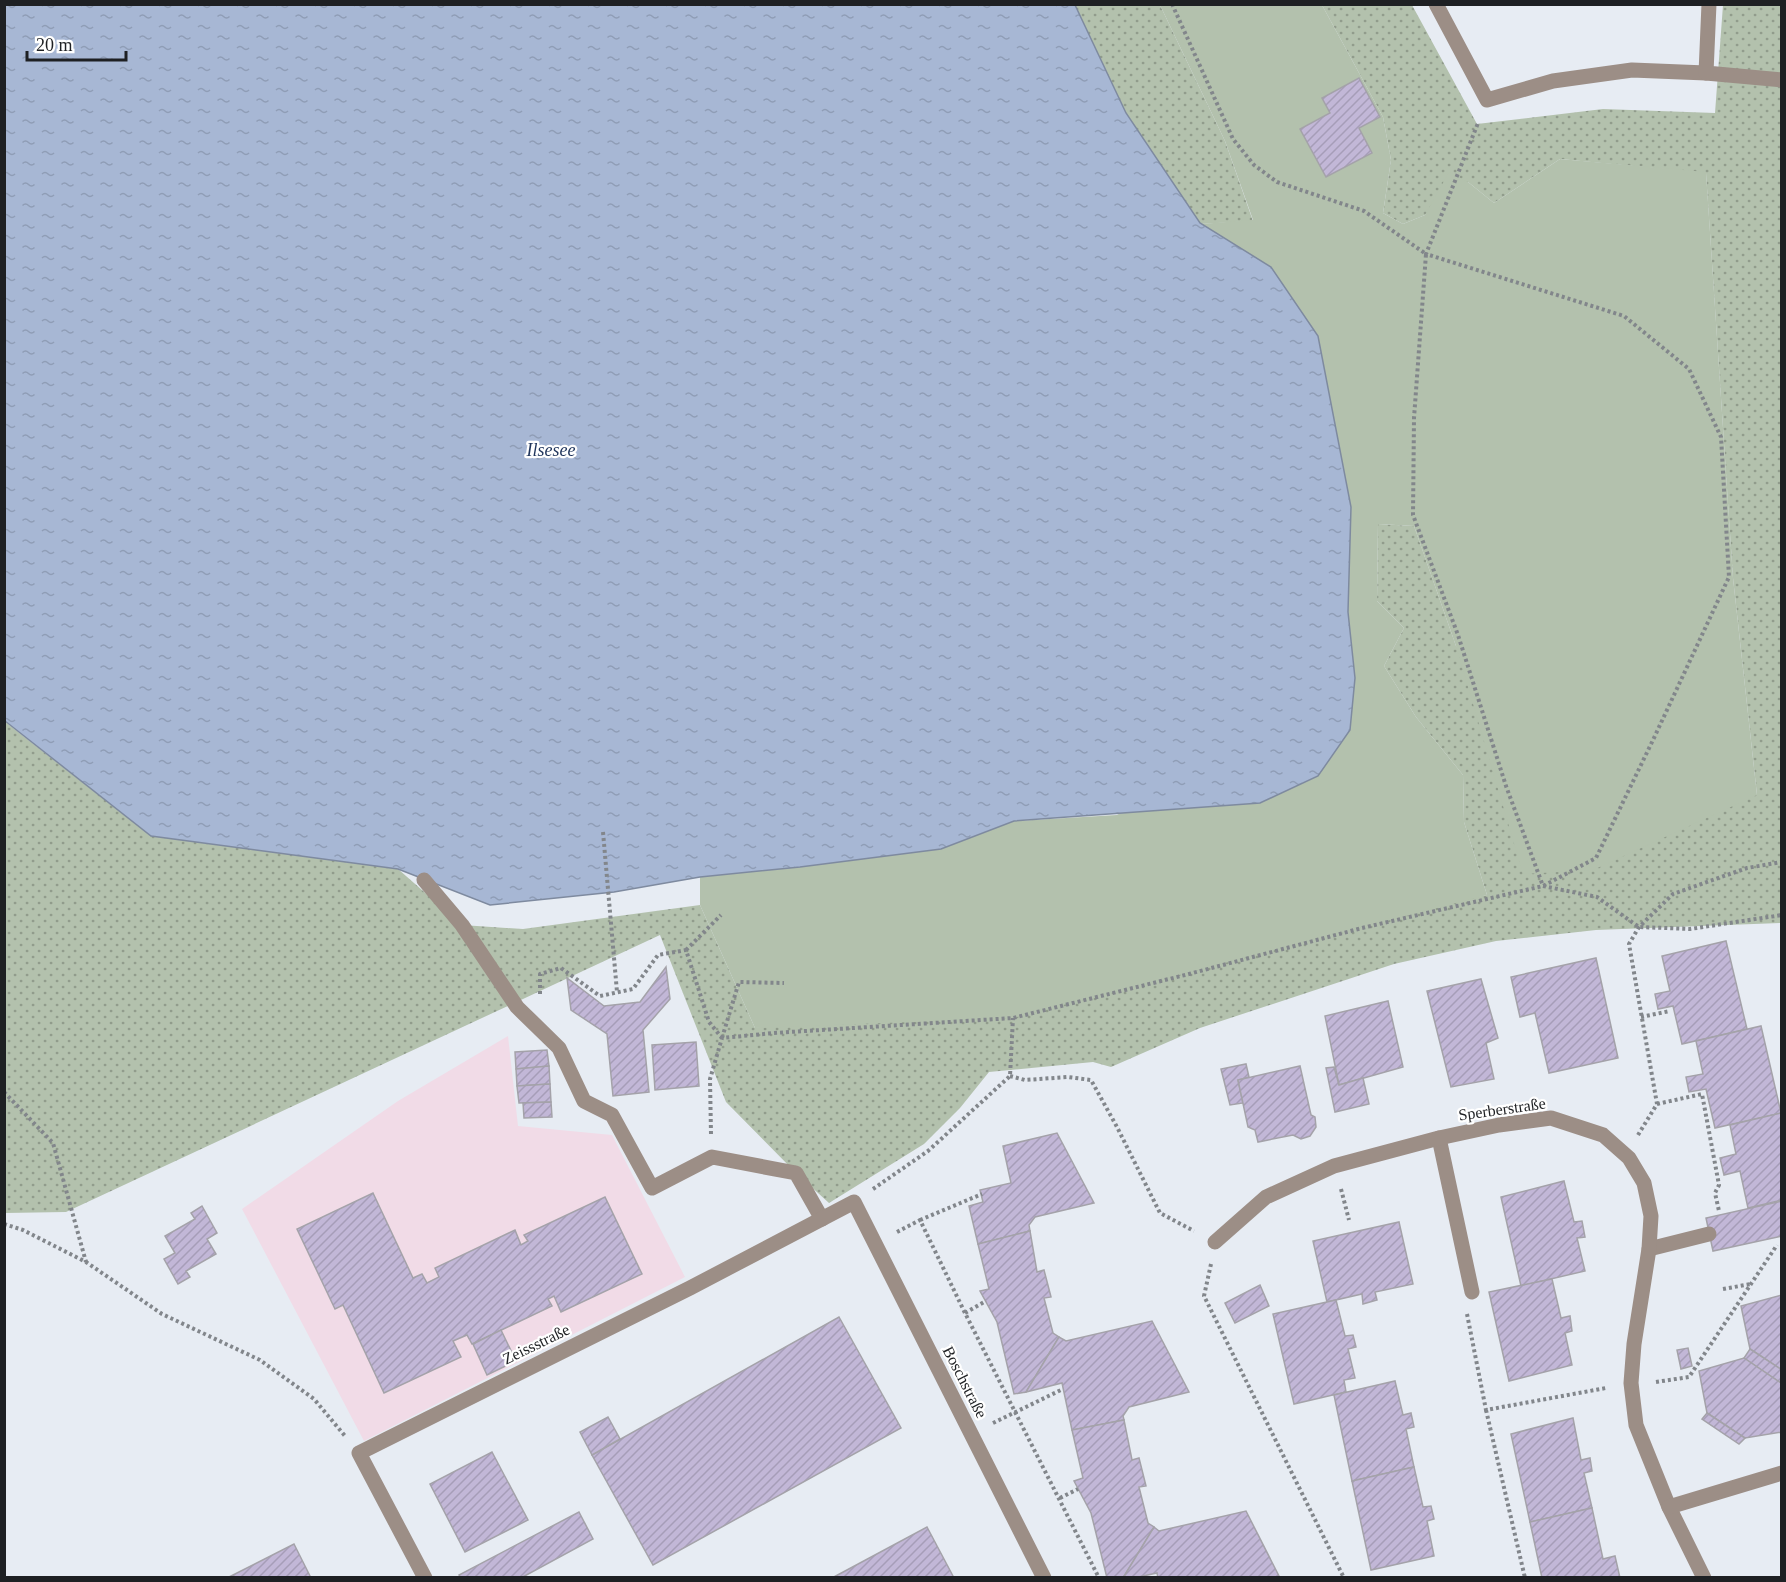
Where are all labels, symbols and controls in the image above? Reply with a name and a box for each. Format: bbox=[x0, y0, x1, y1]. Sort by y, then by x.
scale bar bbox=[27, 24, 126, 62]
text: 20 m bbox=[36, 35, 73, 55]
water label: Ilsesee bbox=[526, 440, 575, 460]
street label: Sperberstraße bbox=[1457, 1094, 1547, 1125]
street label: Zeissstraße bbox=[500, 1321, 572, 1367]
street label: Boschstraße bbox=[940, 1343, 990, 1421]

